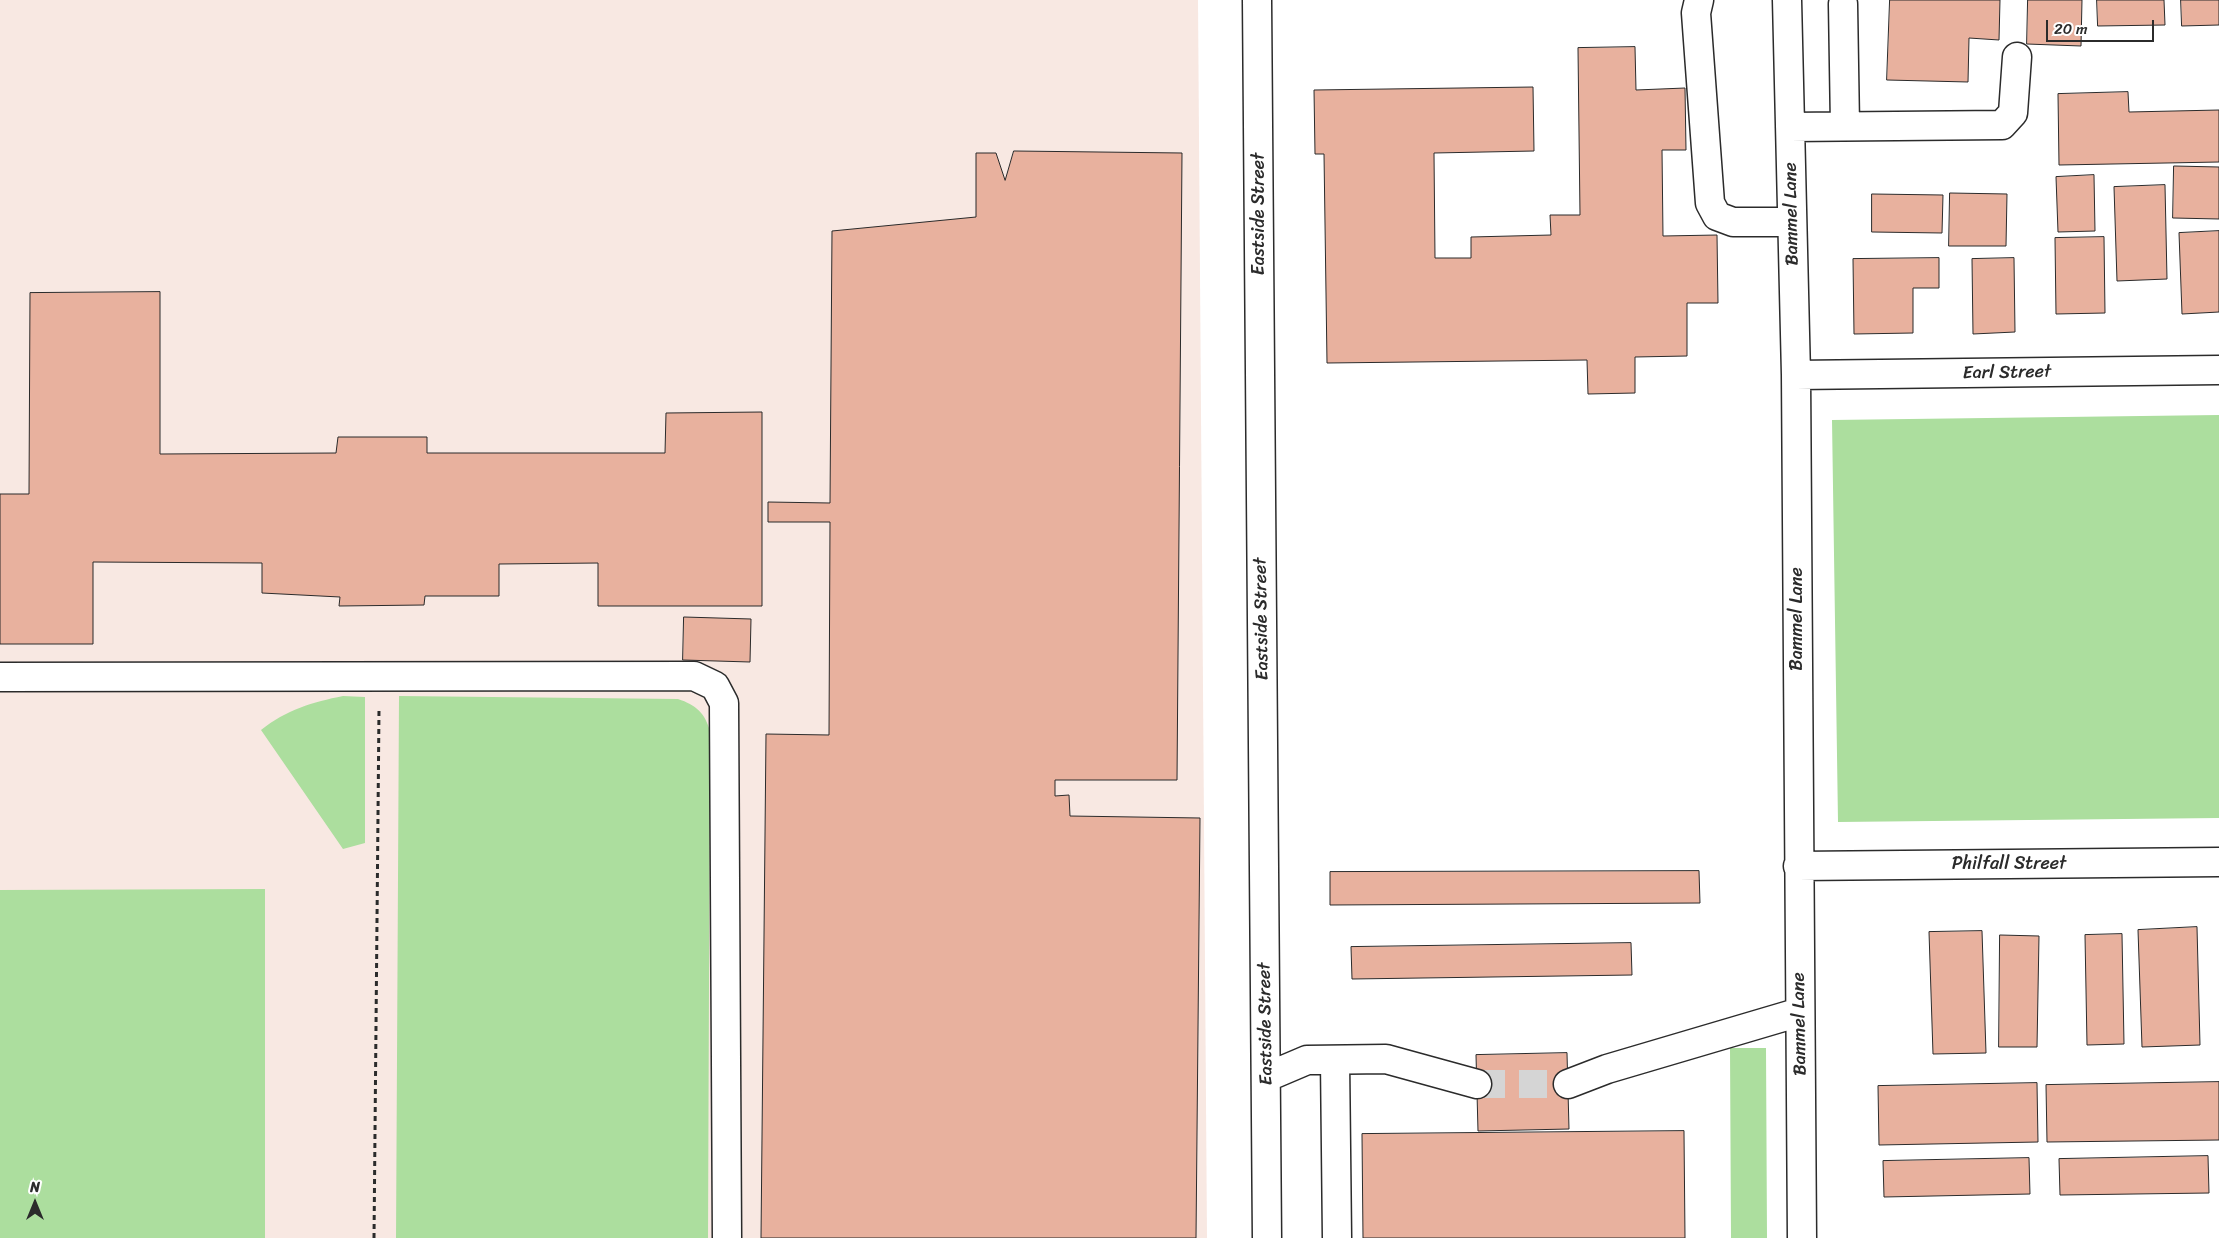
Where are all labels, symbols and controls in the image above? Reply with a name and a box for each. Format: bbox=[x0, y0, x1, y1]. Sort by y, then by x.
scale bar bbox=[2049, 10, 2156, 42]
text: 20 m bbox=[2054, 16, 2088, 42]
street label: Eastside Street bbox=[1248, 153, 1270, 275]
street label: Bammel Lane bbox=[1780, 162, 1804, 266]
street label: Earl Street bbox=[1963, 361, 2051, 385]
street label: Eastside Street bbox=[1250, 557, 1274, 681]
street label: Bammel Lane bbox=[1786, 567, 1808, 671]
street label: Philfall Street bbox=[1952, 853, 2066, 875]
street label: Eastside Street bbox=[1254, 962, 1278, 1086]
street label: Bammel Lane bbox=[1788, 972, 1812, 1076]
text: N bbox=[30, 1175, 40, 1200]
north arrow bbox=[10, 1178, 60, 1228]

